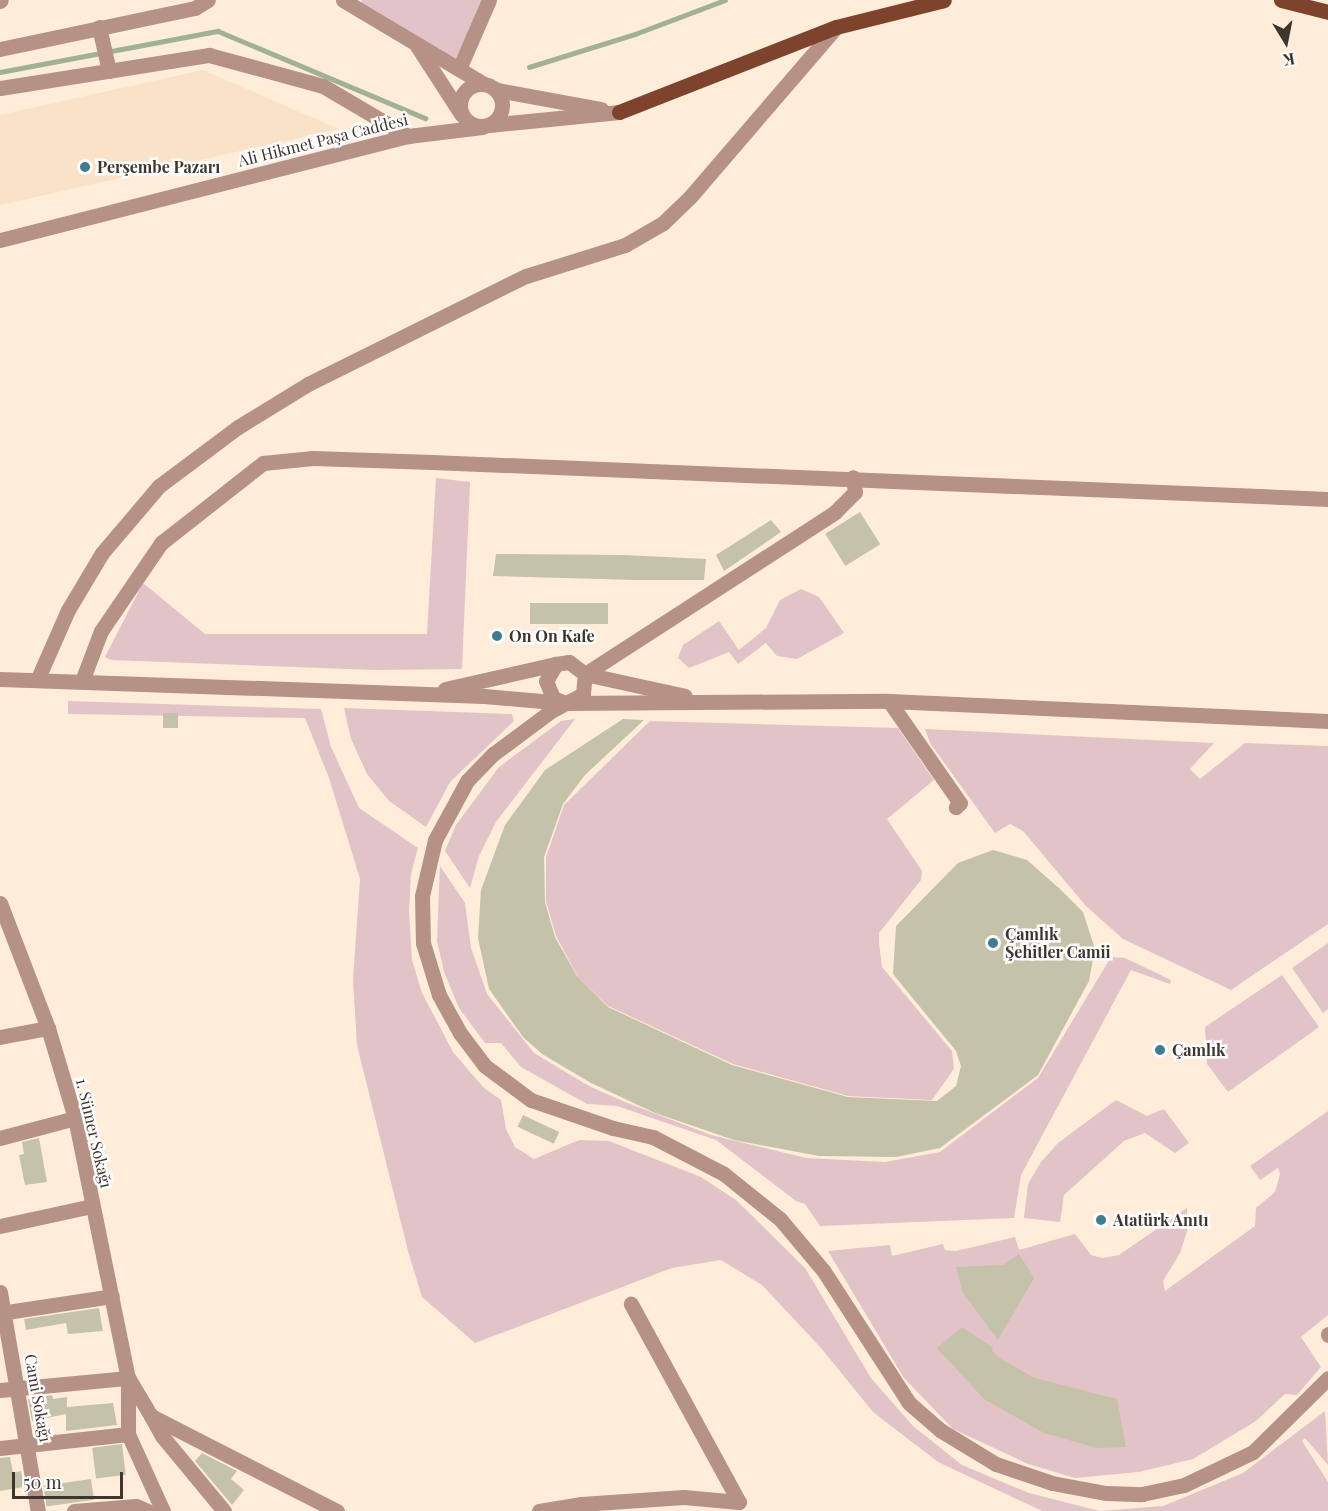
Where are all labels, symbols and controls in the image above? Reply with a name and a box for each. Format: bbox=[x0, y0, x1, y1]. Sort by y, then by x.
north arrow bbox=[1256, 12, 1316, 72]
text: K bbox=[1282, 49, 1297, 72]
street label: Ali Hikmet Paşa Caddesi bbox=[236, 110, 410, 170]
place label: Perşembe Pazarı bbox=[97, 157, 220, 177]
marker: Perşembe Pazarı bbox=[78, 160, 92, 174]
place label: On On Kafe bbox=[509, 626, 595, 646]
marker: On On Kafe bbox=[490, 629, 504, 643]
place label: Çamlık Şehitler Camii bbox=[1005, 924, 1111, 962]
marker: Çamlık Şehitler Camii bbox=[986, 936, 1000, 950]
place label: Çamlık bbox=[1172, 1040, 1225, 1060]
marker: Çamlık bbox=[1153, 1043, 1167, 1057]
street label: 1. Sümer Sokağı bbox=[72, 1076, 116, 1190]
place label: Atatürk Anıtı bbox=[1113, 1210, 1209, 1230]
marker: Atatürk Anıtı bbox=[1094, 1213, 1108, 1227]
street label: Cami Sokağı bbox=[21, 1353, 55, 1443]
scale bar bbox=[15, 1460, 126, 1498]
text: 50 m bbox=[23, 1470, 62, 1494]

